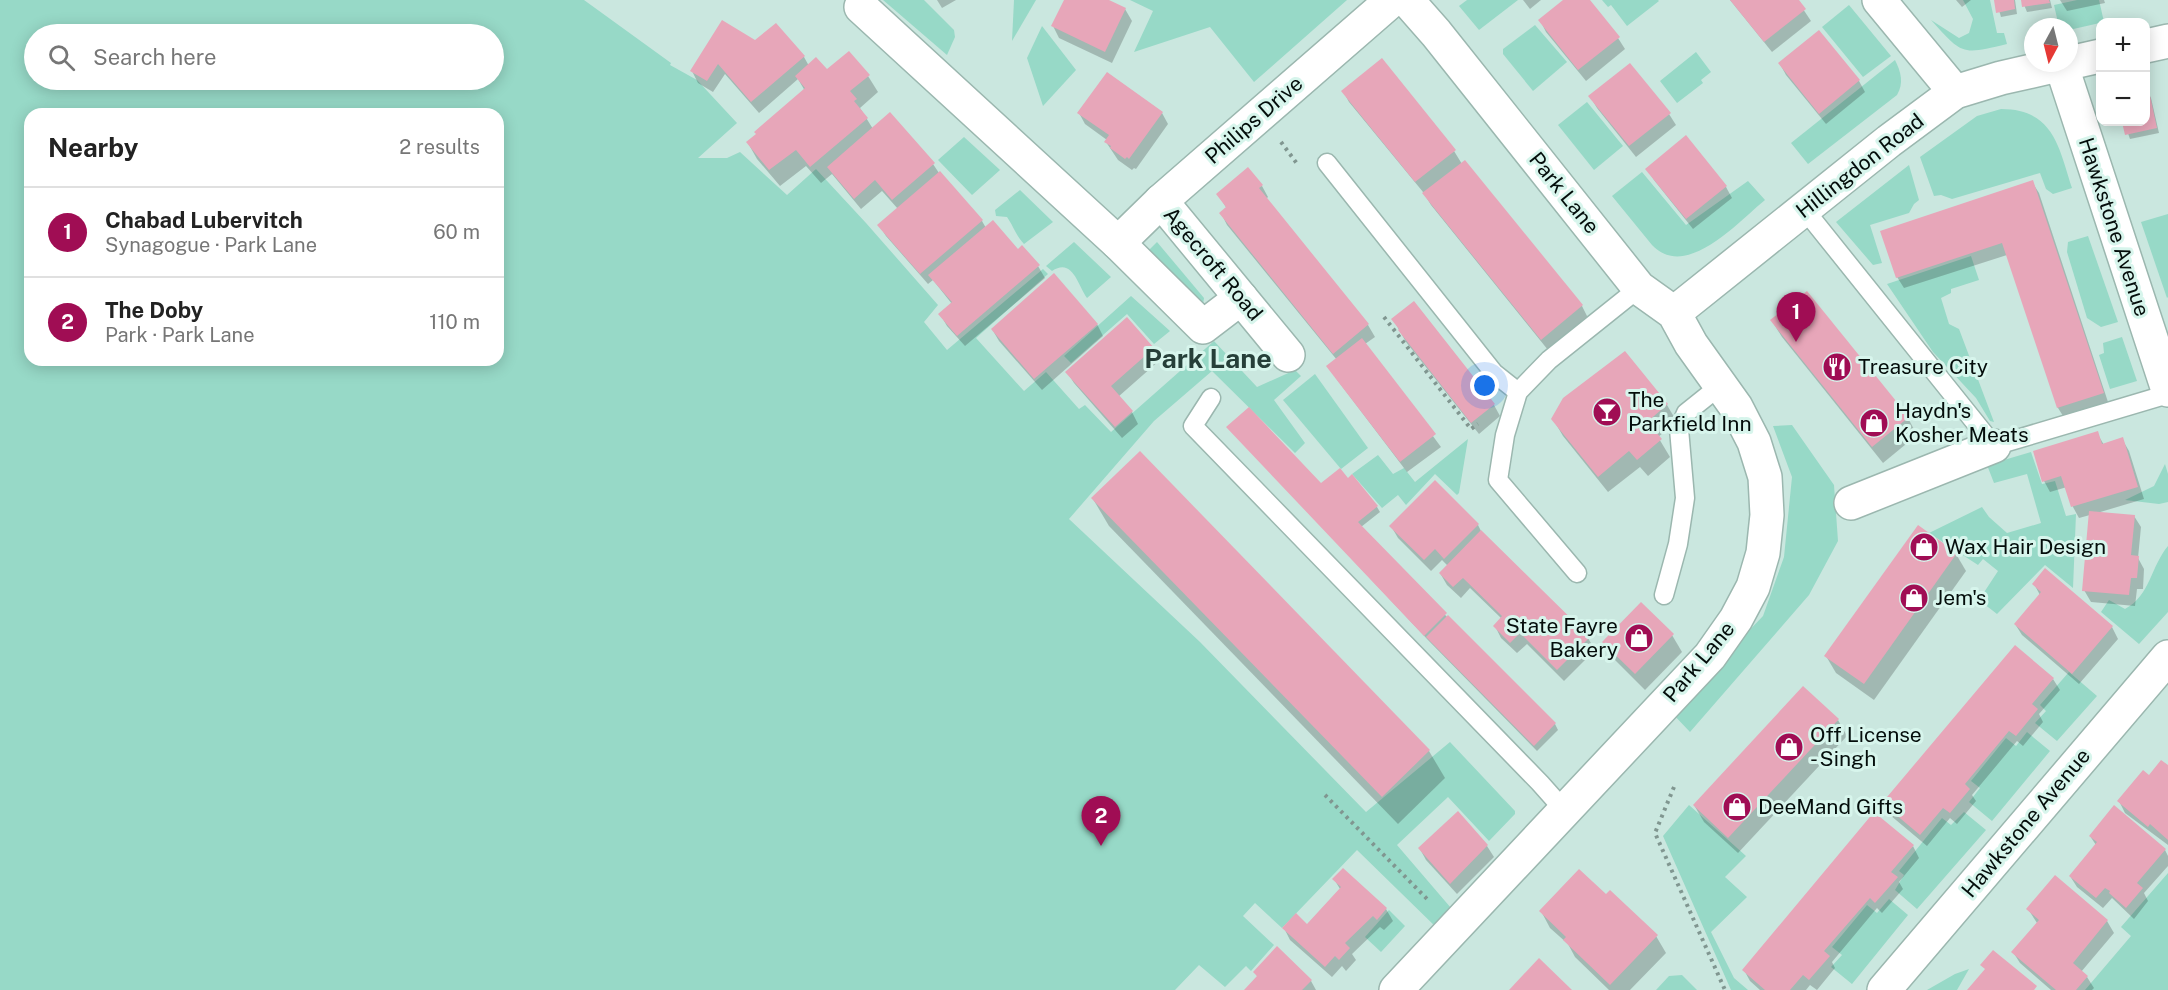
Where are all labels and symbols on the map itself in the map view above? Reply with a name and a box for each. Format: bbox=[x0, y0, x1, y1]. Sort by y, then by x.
north arrow bbox=[2024, 18, 2078, 72]
street label: Philips Drive bbox=[1200, 71, 1307, 169]
street label: Hillingdon Road bbox=[1791, 108, 1929, 223]
street label: Hawkstone Avenue bbox=[2074, 134, 2155, 319]
street label: Park Lane bbox=[1524, 147, 1605, 238]
street label: Agecroft Road bbox=[1159, 202, 1268, 326]
pin: 1 bbox=[1776, 292, 1816, 342]
district label: Park Lane bbox=[1144, 342, 1272, 374]
restaurant icon: Treasure City bbox=[1821, 351, 1853, 383]
place label: Treasure City bbox=[1858, 354, 1988, 379]
your location bbox=[1470, 371, 1499, 400]
place label: The Parkfield Inn bbox=[1628, 387, 1752, 436]
bar icon: The Parkfield Inn bbox=[1591, 396, 1623, 428]
place label: Haydn's Kosher Meats bbox=[1895, 398, 2029, 447]
shop icon: Haydn's Kosher Meats bbox=[1858, 407, 1890, 439]
shop icon: Wax Hair Design bbox=[1908, 531, 1940, 563]
place label: Wax Hair Design bbox=[1945, 534, 2106, 559]
shop icon: Jem's bbox=[1898, 582, 1930, 614]
place label: Jem's bbox=[1935, 585, 1986, 610]
place label: State Fayre Bakery bbox=[1506, 613, 1618, 662]
street label: Park Lane bbox=[1658, 616, 1739, 707]
shop icon: State Fayre Bakery bbox=[1623, 622, 1655, 654]
place label: Off License - Singh bbox=[1810, 722, 1922, 771]
shop icon: Off License - Singh bbox=[1773, 731, 1805, 763]
street label: Hawkstone Avenue bbox=[1956, 743, 2095, 902]
shop icon: DeeMand Gifts bbox=[1721, 791, 1753, 823]
place label: DeeMand Gifts bbox=[1758, 794, 1903, 819]
pin: 2 bbox=[1082, 796, 1120, 846]

